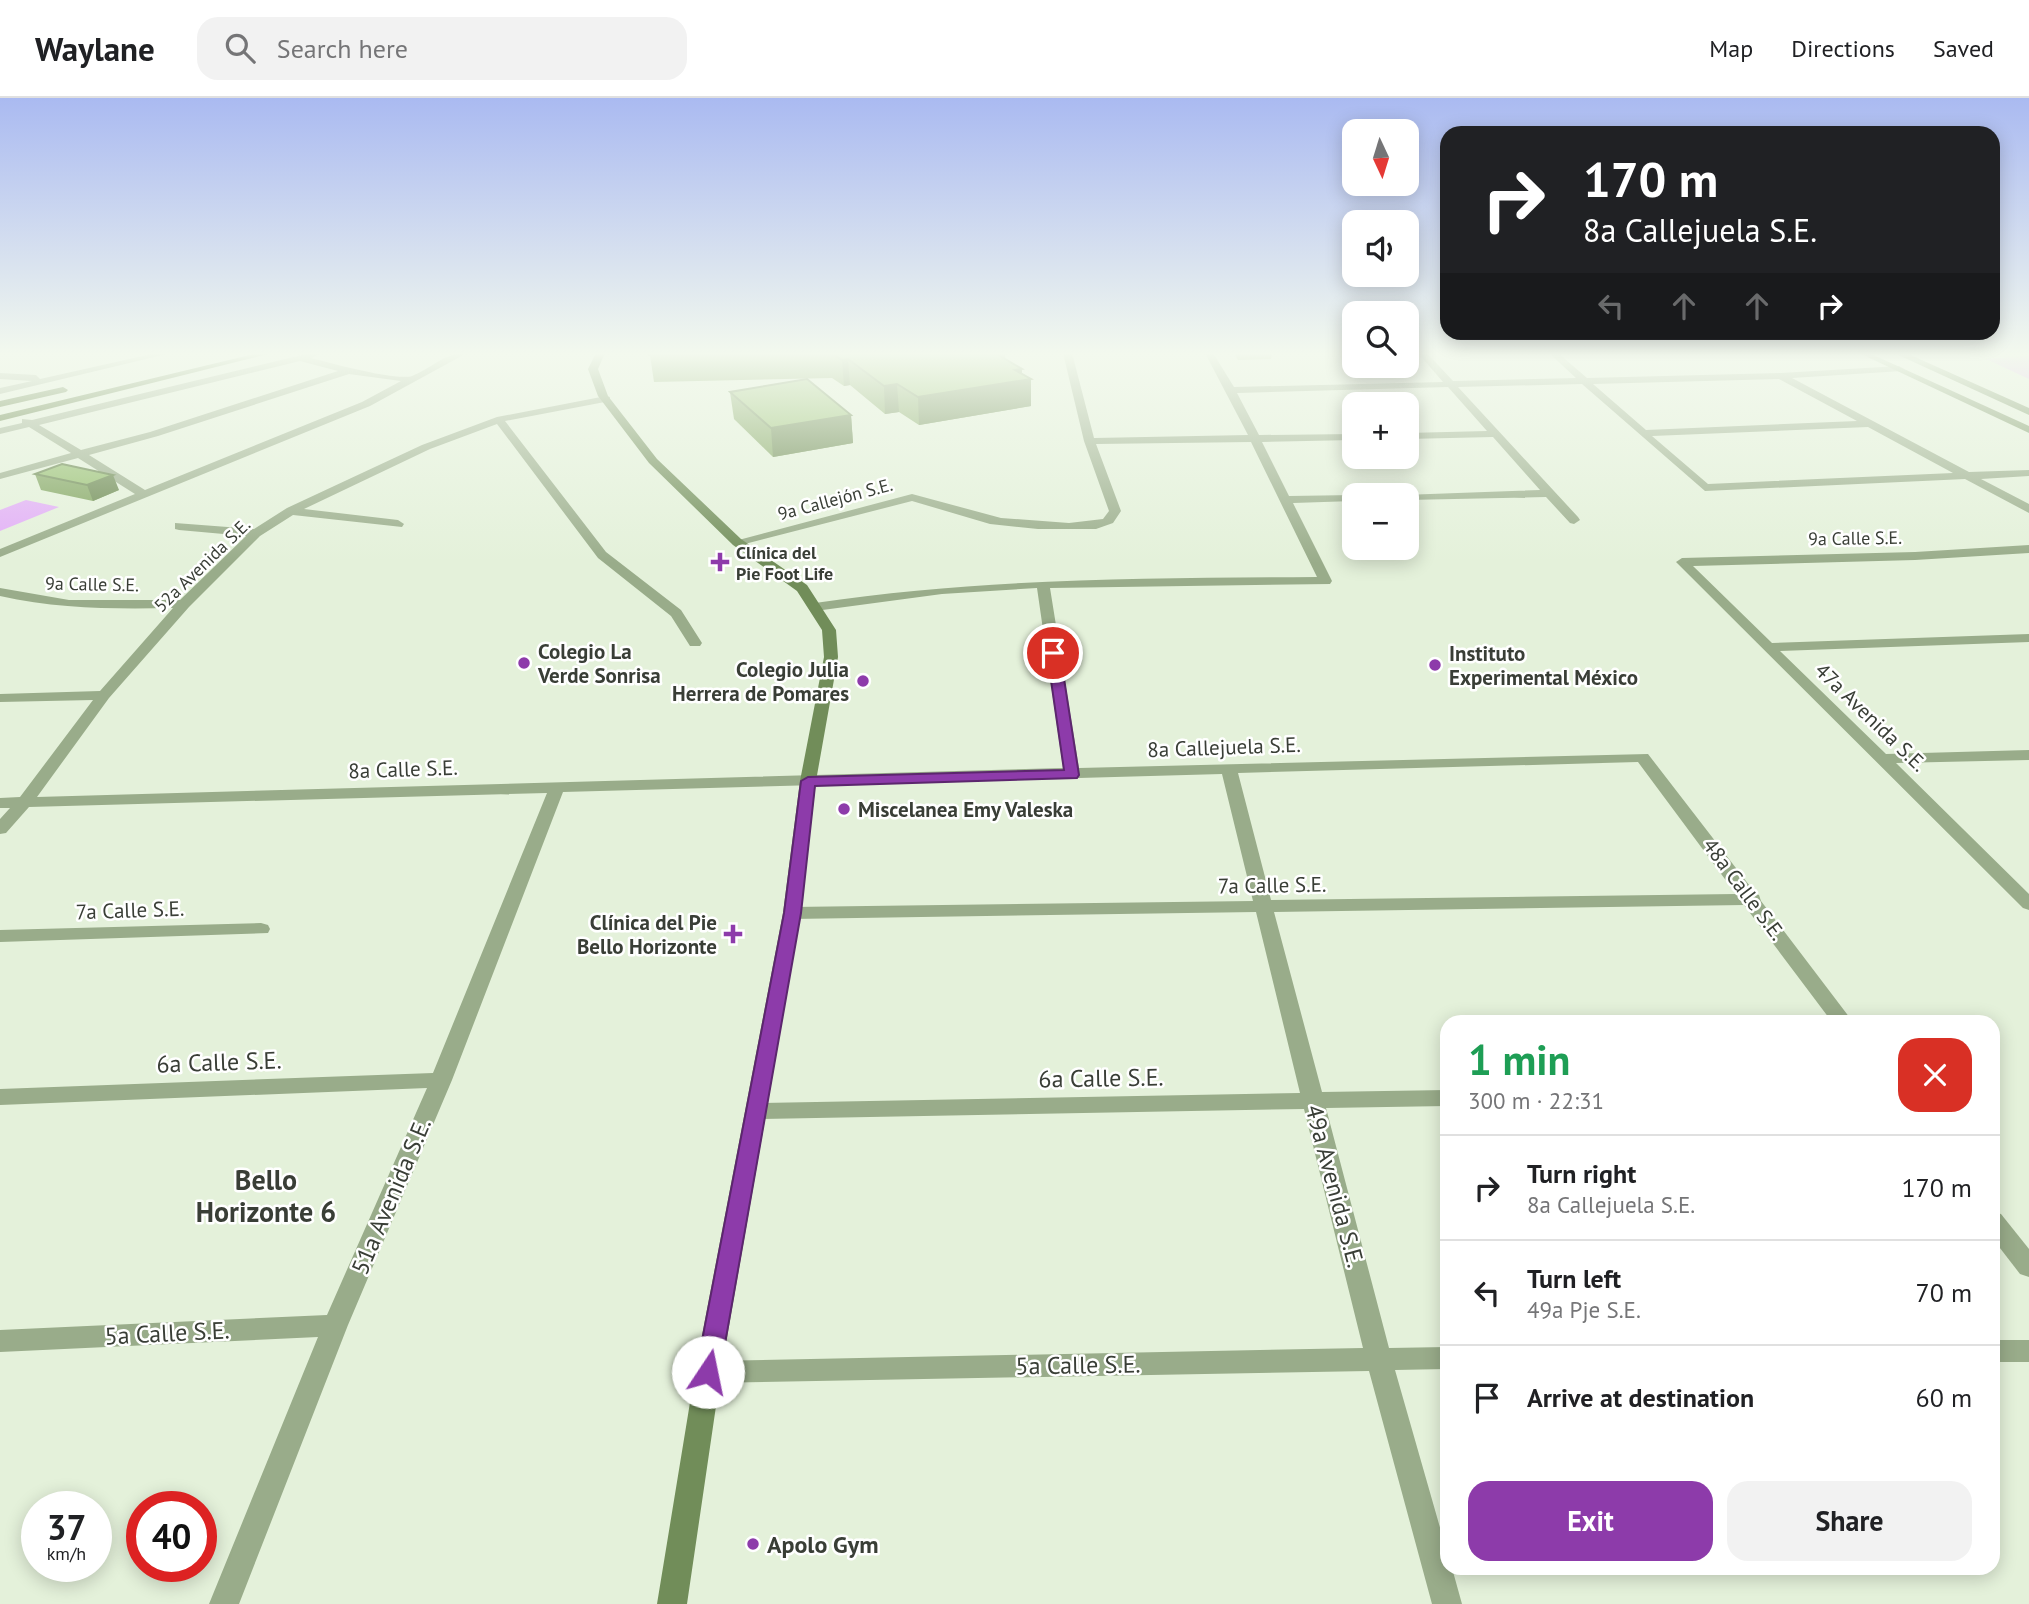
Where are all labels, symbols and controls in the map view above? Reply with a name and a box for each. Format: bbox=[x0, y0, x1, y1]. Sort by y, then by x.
search box bbox=[197, 17, 687, 80]
text: Waylane bbox=[35, 27, 155, 70]
icon: search bbox=[221, 29, 259, 67]
text: Search here bbox=[277, 32, 408, 65]
text: Map bbox=[1709, 33, 1753, 64]
text: Directions bbox=[1791, 33, 1895, 64]
text: Saved bbox=[1933, 33, 1994, 64]
north arrow bbox=[1342, 119, 1419, 196]
map controls bbox=[1342, 119, 1419, 560]
text: 170 m bbox=[1583, 147, 1718, 211]
icon: right bbox=[1468, 154, 1559, 245]
text: 8a Callejuela S.E. bbox=[1583, 209, 1817, 251]
button: sound bbox=[1342, 210, 1419, 287]
icon: left bbox=[1592, 287, 1630, 325]
icon: ahead bbox=[1665, 287, 1703, 325]
icon: ahead bbox=[1738, 287, 1776, 325]
icon: right bbox=[1811, 287, 1849, 325]
button: search bbox=[1342, 301, 1419, 378]
button: + bbox=[1342, 392, 1419, 469]
street label: 9a Callejón S.E. bbox=[775, 473, 895, 525]
button: − bbox=[1342, 483, 1419, 560]
street label: 52a Avenida S.E. bbox=[149, 513, 255, 617]
street label: 9a Calle S.E. bbox=[1808, 526, 1902, 550]
place label: Clínica del Pie Foot Life bbox=[736, 541, 833, 585]
marker: Clínica del Pie Foot Life bbox=[710, 552, 730, 572]
street label: 9a Calle S.E. bbox=[45, 572, 139, 596]
pin bbox=[1023, 623, 1083, 683]
icon: arrive bbox=[1034, 634, 1072, 672]
place label: Colegio La Verde Sonrisa bbox=[537, 638, 661, 689]
place label: Instituto Experimental México bbox=[1449, 640, 1638, 691]
marker: Colegio La Verde Sonrisa bbox=[516, 655, 532, 671]
place label: Colegio Julia Herrera de Pomares bbox=[672, 656, 849, 707]
marker: Instituto Experimental México bbox=[1427, 657, 1443, 673]
street label: 47a Avenida S.E. bbox=[1809, 657, 1933, 777]
marker: Colegio Julia Herrera de Pomares bbox=[855, 673, 871, 689]
street label: 8a Callejuela S.E. bbox=[1147, 731, 1301, 763]
street label: 8a Calle S.E. bbox=[348, 754, 458, 784]
place label: Miscelanea Emy Valeska bbox=[858, 796, 1073, 823]
marker: Miscelanea Emy Valeska bbox=[836, 801, 852, 817]
street label: 48a Calle S.E. bbox=[1697, 833, 1791, 945]
street label: 7a Calle S.E. bbox=[1218, 871, 1326, 899]
street label: 7a Calle S.E. bbox=[75, 895, 185, 925]
place label: Clínica del Pie Bello Horizonte bbox=[577, 909, 717, 960]
marker: Clínica del Pie Bello Horizonte bbox=[723, 924, 743, 944]
text: 1 min bbox=[1468, 1032, 1570, 1087]
button: close bbox=[1898, 1038, 1972, 1112]
street label: 6a Calle S.E. bbox=[156, 1044, 282, 1080]
street label: 6a Calle S.E. bbox=[1038, 1061, 1164, 1095]
text: 300 m · 22:31 bbox=[1468, 1086, 1604, 1115]
street label: 49a Avenida S.E. bbox=[1298, 1101, 1372, 1271]
street label: 51a Avenida S.E. bbox=[344, 1113, 438, 1279]
text: Turn right bbox=[1527, 1157, 1636, 1190]
district label: Bello Horizonte 6 bbox=[196, 1161, 336, 1230]
icon: right bbox=[1468, 1169, 1506, 1207]
text: 170 m bbox=[1901, 1171, 1972, 1204]
text: 8a Callejuela S.E. bbox=[1527, 1190, 1695, 1219]
text: Turn left bbox=[1527, 1262, 1621, 1295]
icon: left bbox=[1468, 1274, 1506, 1312]
text: 70 m bbox=[1916, 1276, 1972, 1309]
text: 49a Pje S.E. bbox=[1527, 1295, 1641, 1324]
street label: 5a Calle S.E. bbox=[104, 1314, 230, 1352]
position arrow bbox=[671, 1335, 745, 1409]
street label: 5a Calle S.E. bbox=[1015, 1348, 1141, 1382]
icon: arrive bbox=[1468, 1379, 1506, 1417]
text: Arrive at destination bbox=[1527, 1381, 1754, 1414]
text: 60 m bbox=[1916, 1381, 1972, 1414]
button: Exit bbox=[1468, 1481, 1713, 1561]
button: Share bbox=[1727, 1481, 1972, 1561]
speed limit sign: 40 bbox=[126, 1491, 217, 1582]
text: 37 bbox=[47, 1504, 86, 1550]
place label: Apolo Gym bbox=[767, 1529, 878, 1560]
marker: Apolo Gym bbox=[745, 1536, 761, 1552]
text: km/h bbox=[47, 1542, 86, 1565]

